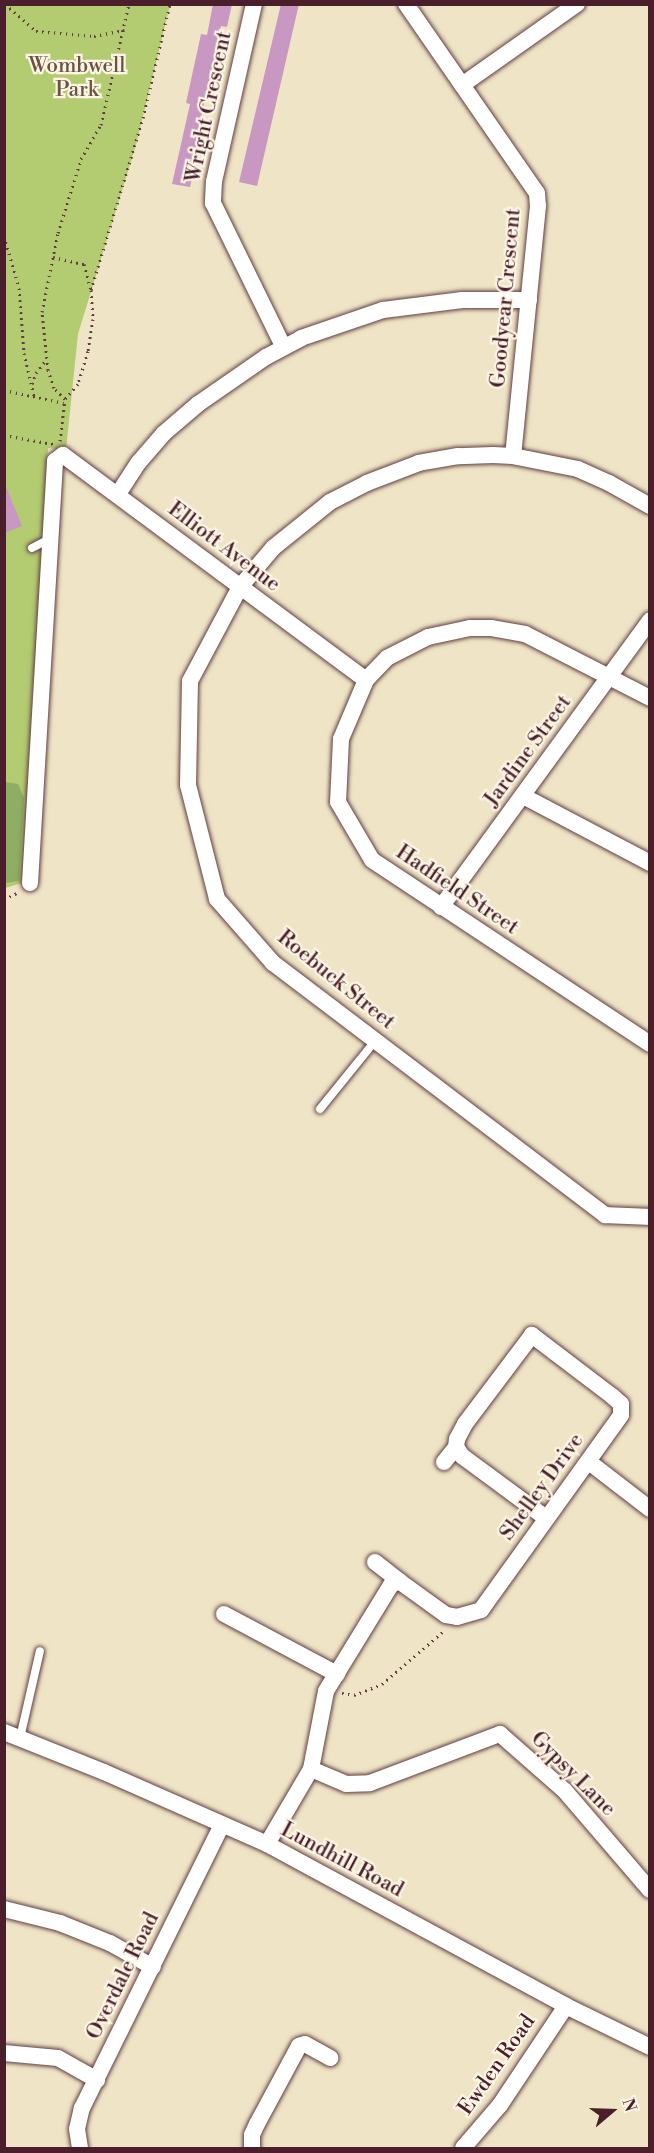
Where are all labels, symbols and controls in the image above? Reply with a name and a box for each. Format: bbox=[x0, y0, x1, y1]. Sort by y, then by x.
street label: Wright Crescent bbox=[181, 29, 237, 185]
park label: Wombwell Park bbox=[29, 53, 125, 103]
street label: Goodyear Crescent bbox=[486, 207, 526, 389]
street label: Elliott Avenue bbox=[163, 497, 285, 597]
street label: Jardine Street bbox=[479, 690, 577, 812]
street label: Hadfield Street bbox=[391, 840, 523, 940]
street label: Roebuck Street bbox=[272, 925, 400, 1035]
street label: Shelley Drive bbox=[495, 1429, 589, 1545]
street label: Gypsy Lane bbox=[525, 1726, 621, 1822]
street label: Lundhill Road bbox=[276, 1817, 408, 1903]
street label: Overdale Road bbox=[81, 1908, 165, 2044]
street label: Ewden Road bbox=[453, 2010, 541, 2120]
north arrow bbox=[582, 2081, 642, 2141]
text: N bbox=[618, 2096, 641, 2114]

